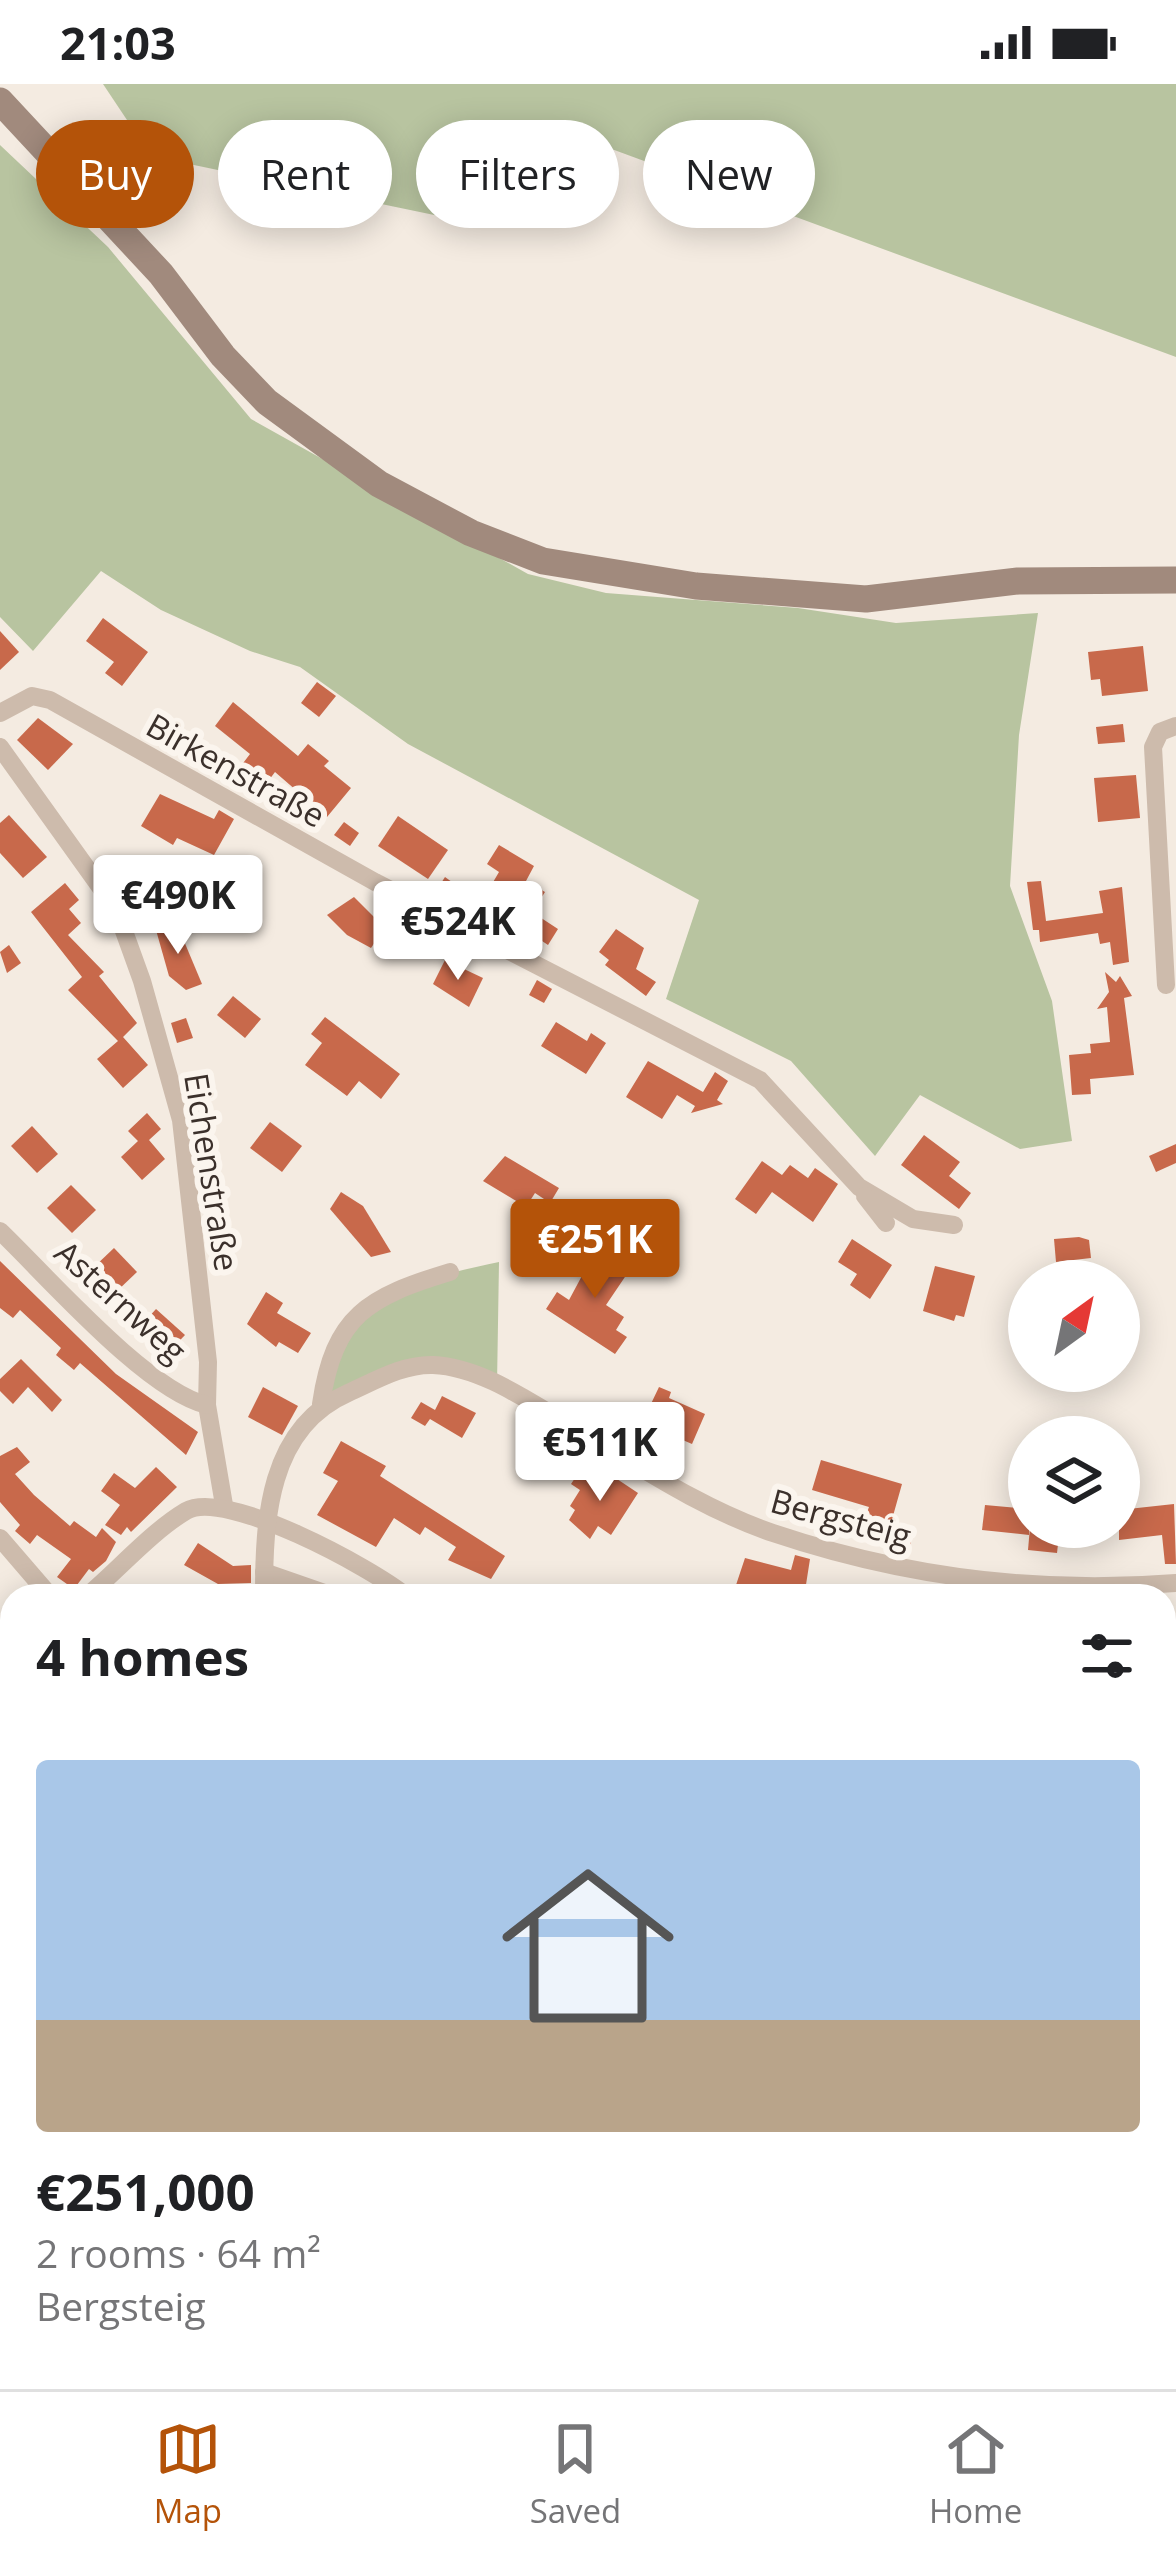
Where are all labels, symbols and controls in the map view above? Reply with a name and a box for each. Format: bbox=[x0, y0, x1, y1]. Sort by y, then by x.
text: 21:03 bbox=[60, 12, 176, 73]
chip: Buy bbox=[36, 120, 194, 228]
chip: Rent bbox=[218, 120, 392, 228]
chip: Filters bbox=[416, 120, 619, 228]
chip: New bbox=[643, 120, 815, 228]
street label: Birkenstraße bbox=[139, 702, 333, 838]
pin: €490K bbox=[94, 855, 262, 957]
text: €490K bbox=[120, 867, 236, 920]
pin: €524K bbox=[374, 881, 542, 983]
text: €524K bbox=[400, 893, 516, 946]
street label: Eichenstraße bbox=[174, 1070, 250, 1274]
pin: €251K bbox=[511, 1199, 679, 1301]
text: €251K bbox=[537, 1211, 653, 1264]
street label: Asternweg bbox=[46, 1230, 197, 1372]
north arrow bbox=[1008, 1260, 1140, 1392]
map controls bbox=[1008, 1260, 1140, 1548]
pin: €511K bbox=[516, 1402, 684, 1504]
text: €511K bbox=[542, 1414, 658, 1467]
button: layers bbox=[1008, 1416, 1140, 1548]
street label: Bergsteig bbox=[766, 1478, 916, 1558]
text: 4 homes bbox=[36, 1621, 249, 1691]
icon: filters bbox=[1074, 1623, 1140, 1689]
icon: home bbox=[480, 1838, 696, 2054]
text: €251,000 bbox=[36, 2156, 255, 2226]
text: 2 rooms · 64 m² bbox=[36, 2226, 321, 2279]
text: Bergsteig bbox=[36, 2279, 206, 2332]
tab: Map bbox=[154, 2416, 222, 2533]
tab: Saved bbox=[530, 2416, 621, 2533]
tab: Home bbox=[929, 2416, 1022, 2533]

